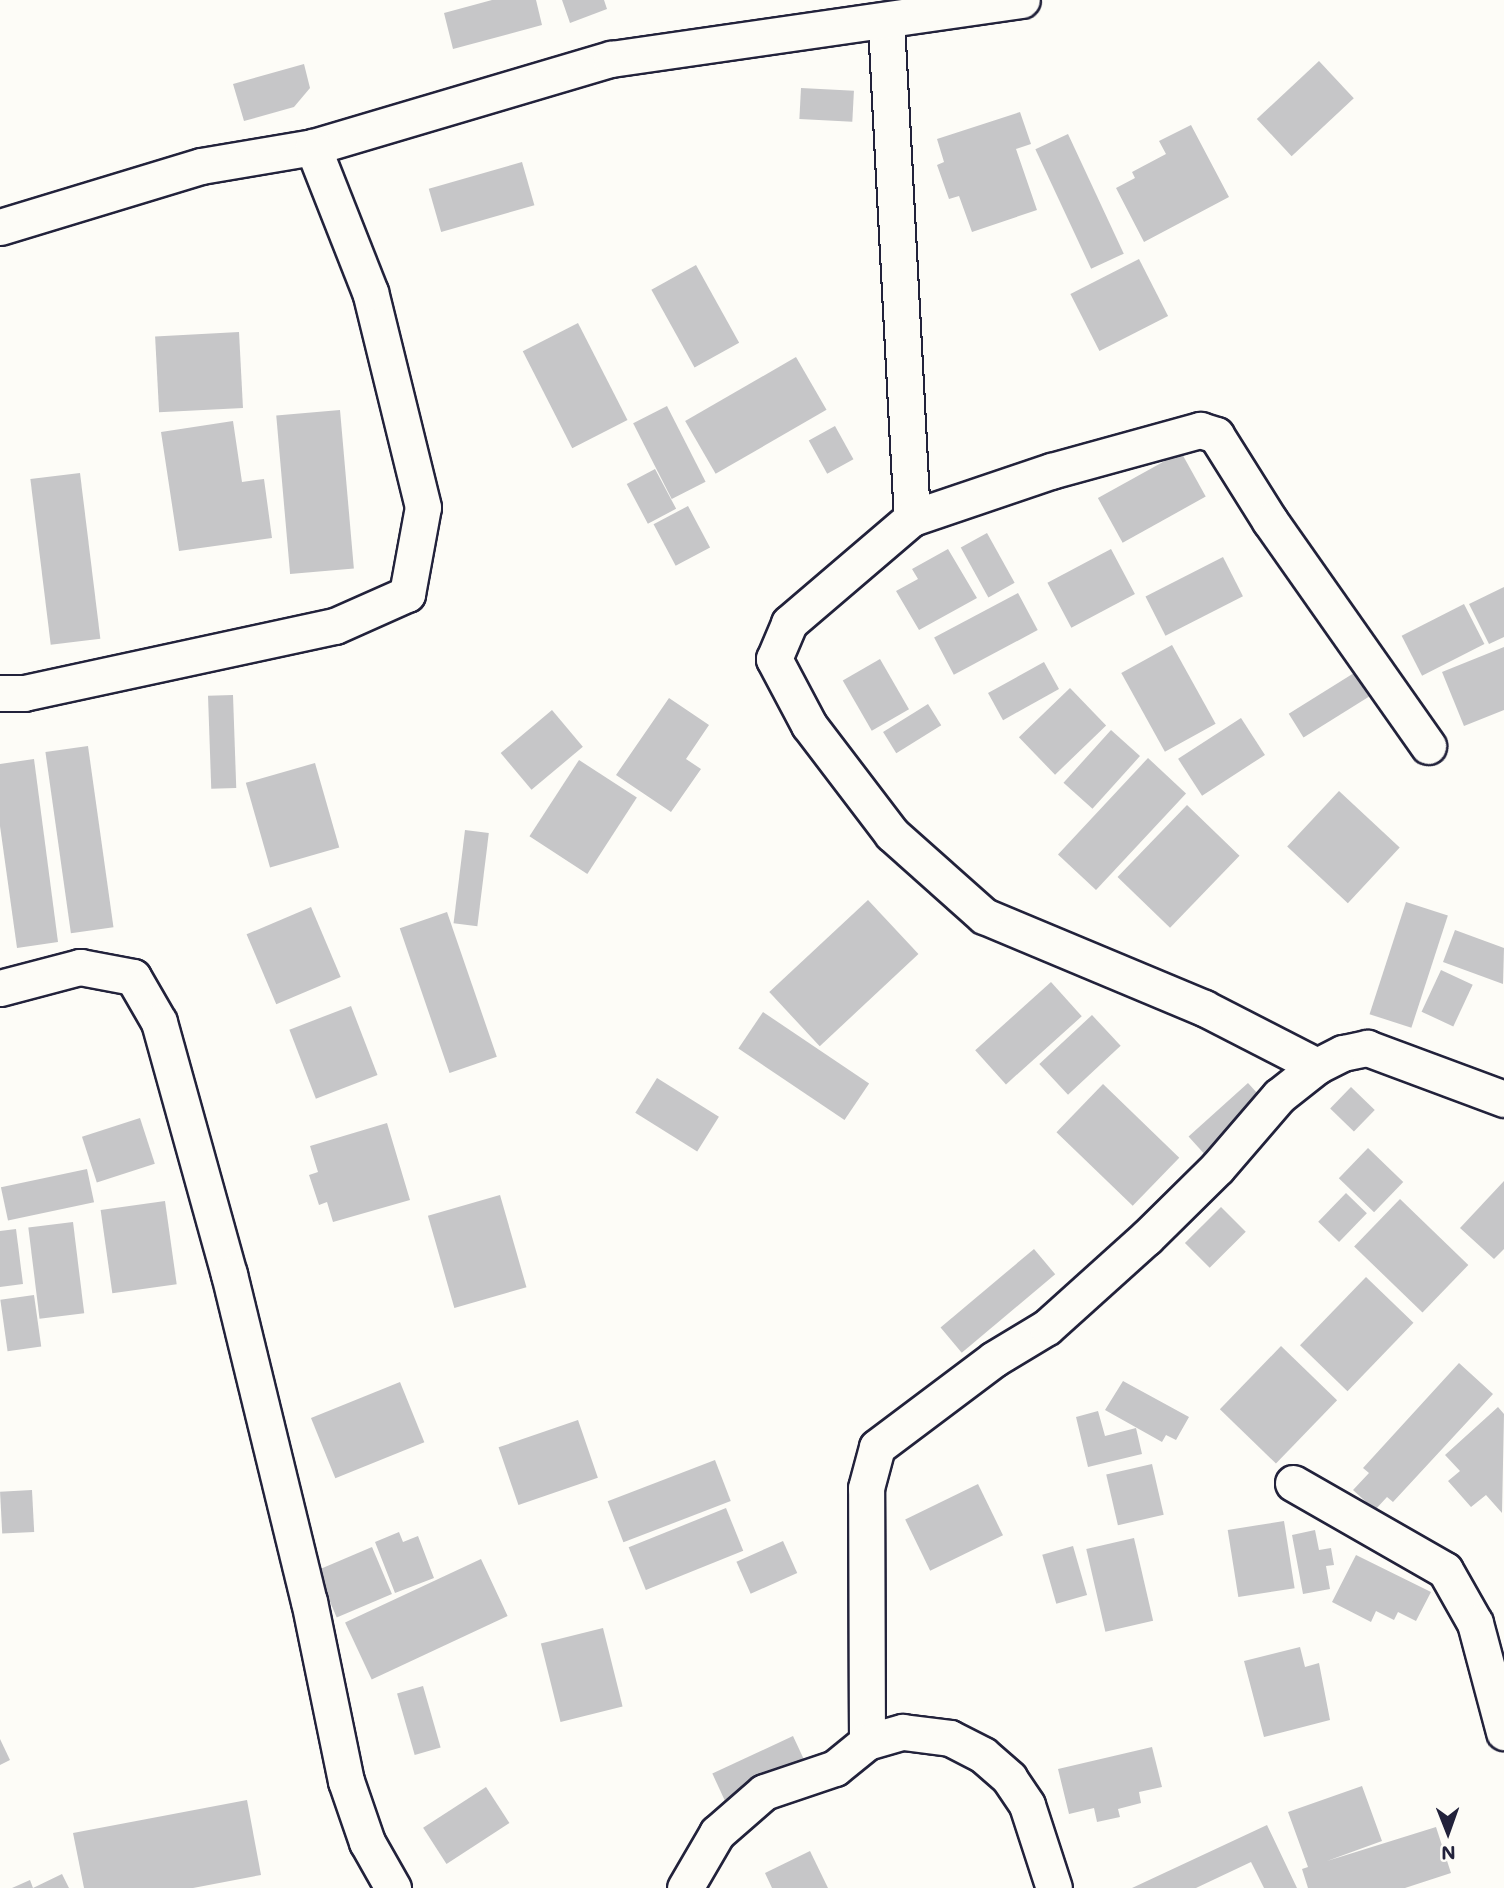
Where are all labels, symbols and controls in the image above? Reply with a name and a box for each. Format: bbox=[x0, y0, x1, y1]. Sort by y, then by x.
north arrow bbox=[1413, 1797, 1483, 1867]
text: N bbox=[1441, 1841, 1456, 1866]

